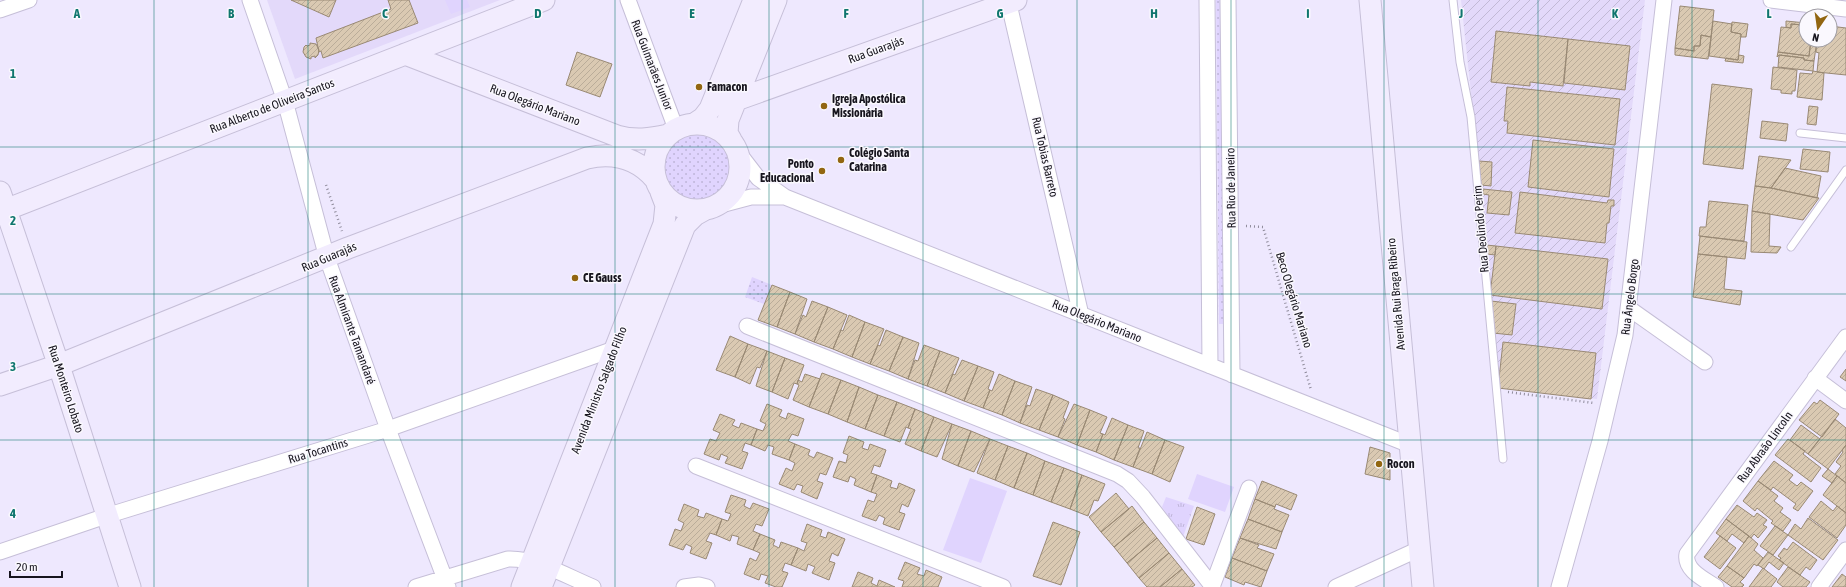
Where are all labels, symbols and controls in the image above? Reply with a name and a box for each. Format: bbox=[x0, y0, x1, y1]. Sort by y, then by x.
text: A bbox=[73, 6, 81, 21]
text: B bbox=[228, 6, 235, 21]
text: C bbox=[382, 6, 388, 21]
text: D bbox=[534, 6, 542, 21]
text: E bbox=[689, 6, 695, 21]
text: F bbox=[843, 6, 849, 21]
text: G bbox=[997, 6, 1004, 21]
text: H bbox=[1150, 6, 1158, 21]
text: I bbox=[1306, 6, 1310, 21]
text: J bbox=[1458, 6, 1463, 21]
text: K bbox=[1612, 6, 1619, 21]
text: L bbox=[1766, 6, 1772, 21]
north arrow bbox=[1798, 8, 1838, 48]
street label: Rua Guimarães Junior bbox=[628, 18, 676, 113]
text: N bbox=[1811, 31, 1820, 44]
street label: Rua Guarajás bbox=[846, 33, 906, 67]
text: 1 bbox=[10, 66, 16, 81]
street label: Rua Alberto de Oliveira Santos bbox=[208, 76, 336, 136]
place label: Famacon bbox=[707, 80, 747, 94]
street label: Rua Olegário Mariano bbox=[488, 81, 582, 129]
marker: Famacon bbox=[694, 82, 704, 92]
place label: Igreja Apostólica Missionária bbox=[832, 92, 906, 120]
marker: Igreja Apostólica Missionária bbox=[819, 101, 829, 111]
street label: Rua Tobias Barreto bbox=[1029, 116, 1061, 199]
place label: Colégio Santa Catarina bbox=[849, 146, 910, 174]
street label: Rua Rio de Janeiro bbox=[1223, 147, 1239, 228]
marker: Colégio Santa Catarina bbox=[836, 155, 846, 165]
place label: Ponto Educacional bbox=[760, 157, 815, 185]
marker: Ponto Educacional bbox=[817, 166, 827, 176]
street label: Rua Deolindo Perim bbox=[1470, 185, 1492, 273]
text: 2 bbox=[10, 213, 16, 228]
street label: Avenida Rui Braga Ribeiro bbox=[1384, 237, 1408, 351]
street label: Rua Guarajás bbox=[299, 239, 359, 275]
street label: Beco Olegário Mariano bbox=[1273, 250, 1315, 350]
street label: Rua Ângelo Borgo bbox=[1618, 258, 1642, 336]
place label: CE Gauss bbox=[583, 271, 622, 285]
marker: CE Gauss bbox=[570, 273, 580, 283]
street label: Rua Almirante Tamandaré bbox=[326, 274, 378, 386]
street label: Rua Olegário Mariano bbox=[1050, 297, 1144, 346]
street label: Avenida Ministro Salgado Filho bbox=[568, 324, 630, 455]
street label: Rua Monteiro Lobato bbox=[45, 343, 87, 435]
text: 3 bbox=[10, 359, 16, 374]
street label: Rua Abraão Lincoln bbox=[1734, 409, 1796, 485]
street label: Rua Tocantins bbox=[287, 435, 349, 467]
place label: Rocon bbox=[1387, 457, 1415, 471]
marker: Rocon bbox=[1374, 459, 1384, 469]
text: 4 bbox=[9, 506, 16, 521]
scale bar bbox=[10, 553, 62, 579]
text: 20 m bbox=[16, 560, 38, 574]

